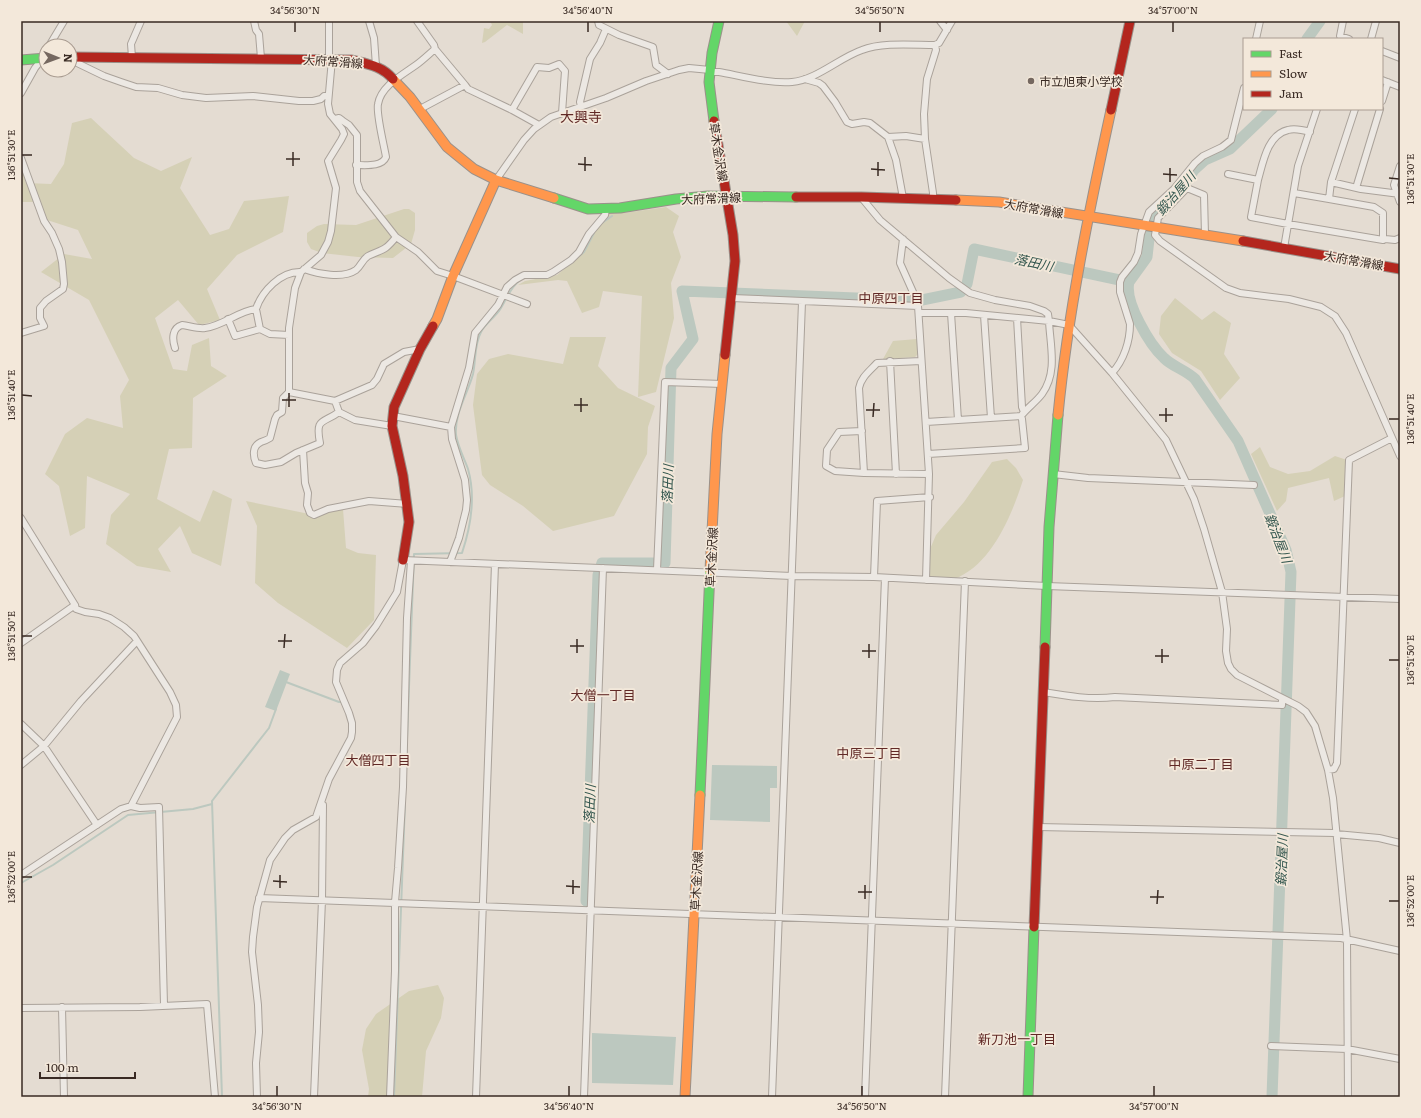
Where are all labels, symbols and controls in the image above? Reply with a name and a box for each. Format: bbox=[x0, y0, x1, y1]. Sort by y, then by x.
text: 34°56'30"N bbox=[270, 2, 320, 17]
text: 34°56'40"N bbox=[563, 2, 613, 17]
text: 34°56'50"N bbox=[855, 2, 905, 17]
text: 34°57'00"N bbox=[1148, 2, 1198, 17]
north arrow bbox=[38, 38, 78, 78]
legend bbox=[1243, 38, 1383, 110]
text: Fast bbox=[1279, 44, 1303, 62]
street label: 大府常滑線 bbox=[302, 50, 364, 72]
text: N bbox=[61, 53, 77, 63]
text: Slow bbox=[1279, 64, 1308, 82]
place label: 市立旭東小学校 bbox=[1039, 72, 1123, 90]
marker: 市立旭東小学校 bbox=[1026, 76, 1036, 86]
text: Jam bbox=[1279, 84, 1304, 102]
district label: 大興寺 bbox=[560, 106, 602, 126]
street label: 草木金沢線 bbox=[705, 121, 733, 183]
text: 136°51'30"E bbox=[3, 130, 18, 180]
text: 136°51'30"E bbox=[1402, 154, 1417, 204]
water label: 鍛治屋川 bbox=[1151, 166, 1201, 219]
street label: 大府常滑線 bbox=[681, 188, 741, 208]
street label: 大府常滑線 bbox=[1003, 194, 1065, 222]
street label: 大府常滑線 bbox=[1323, 246, 1385, 274]
water label: 落田川 bbox=[1013, 249, 1057, 276]
district label: 中原四丁目 bbox=[858, 288, 924, 307]
text: 136°51'40"E bbox=[3, 370, 18, 420]
text: 136°51'40"E bbox=[1402, 394, 1417, 444]
water label: 落田川 bbox=[657, 462, 677, 504]
water label: 鍛治屋川 bbox=[1261, 510, 1298, 568]
street label: 草木金沢線 bbox=[700, 527, 722, 587]
text: 136°51'50"E bbox=[3, 611, 18, 661]
text: 136°51'50"E bbox=[1402, 635, 1417, 685]
district label: 大僧一丁目 bbox=[570, 685, 636, 704]
district label: 中原三丁目 bbox=[836, 743, 902, 762]
district label: 大僧四丁目 bbox=[345, 750, 411, 769]
district label: 中原二丁目 bbox=[1168, 754, 1234, 773]
water label: 落田川 bbox=[579, 782, 599, 824]
water label: 鍛治屋川 bbox=[1271, 832, 1291, 886]
text: 136°52'00"E bbox=[3, 851, 18, 903]
street label: 草木金沢線 bbox=[685, 851, 707, 911]
text: 136°52'00"E bbox=[1402, 875, 1417, 927]
district label: 新刀池一丁目 bbox=[978, 1029, 1056, 1048]
scale bar bbox=[40, 1054, 135, 1080]
text: 100 m bbox=[46, 1058, 79, 1076]
text: 34°56'30"N bbox=[252, 1098, 302, 1113]
text: 34°56'40"N bbox=[544, 1098, 594, 1113]
text: 34°56'50"N bbox=[837, 1098, 887, 1113]
text: 34°57'00"N bbox=[1129, 1098, 1179, 1113]

